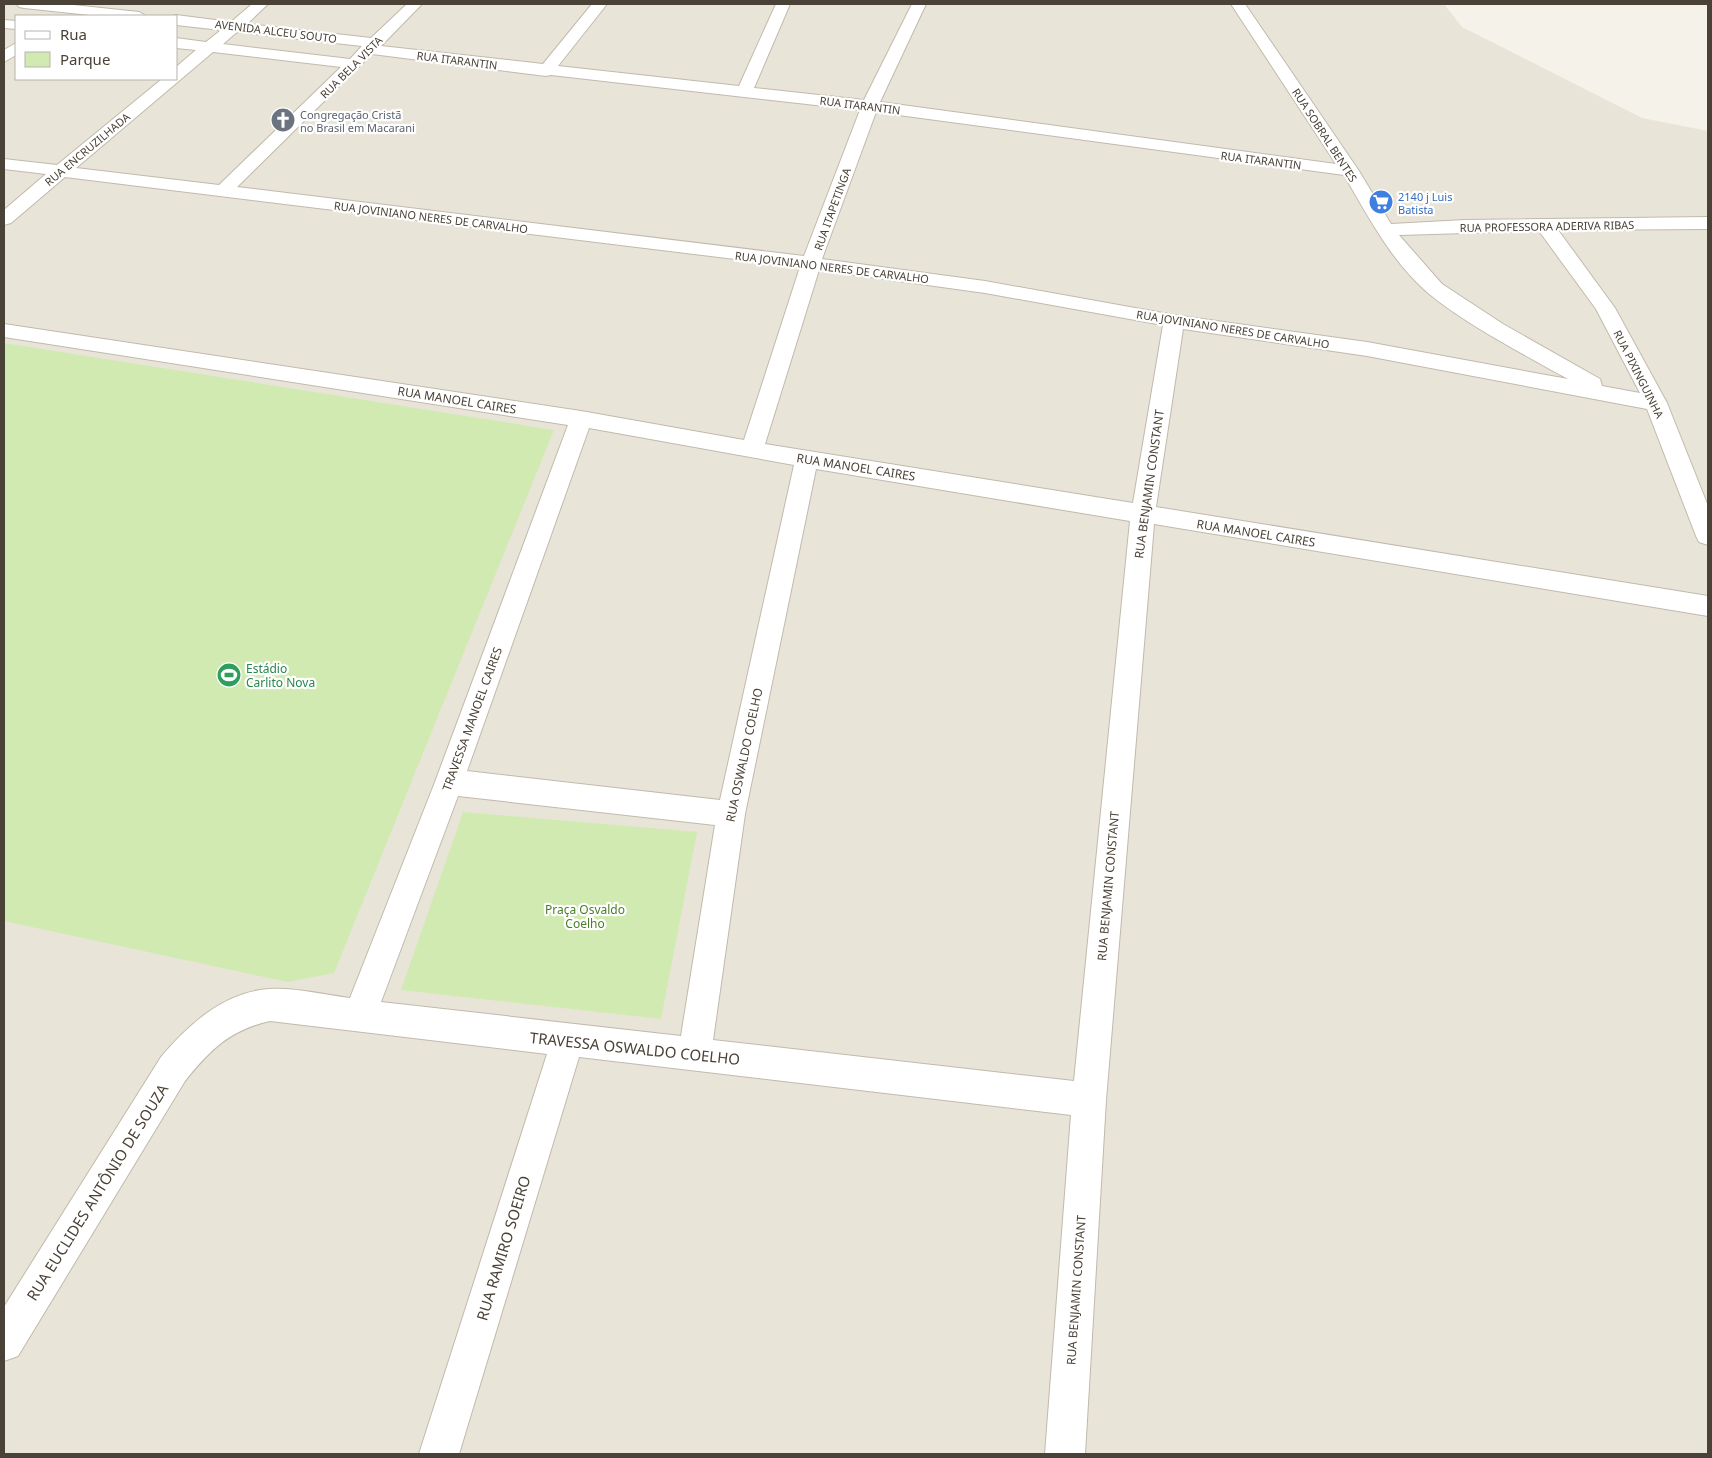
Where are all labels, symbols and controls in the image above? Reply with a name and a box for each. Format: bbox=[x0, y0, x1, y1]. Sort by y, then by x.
legend bbox=[15, 15, 178, 80]
street label: AVENIDA ALCEU SOUTO bbox=[214, 16, 338, 46]
text: Rua bbox=[60, 24, 87, 44]
street label: RUA BELA VISTA bbox=[317, 32, 386, 101]
street label: RUA ITARANTIN bbox=[416, 48, 498, 72]
text: Parque bbox=[60, 49, 110, 69]
street label: RUA SOBRAL BENTES bbox=[1289, 85, 1361, 185]
street label: RUA ITARANTIN bbox=[819, 93, 901, 117]
church icon: Congregação Cristã no Brasil em Macarani bbox=[270, 107, 296, 133]
place label: Congregação Cristã no Brasil em Macarani bbox=[300, 107, 415, 135]
street label: RUA ENCRUZILHADA bbox=[41, 108, 133, 189]
street label: RUA ITARANTIN bbox=[1220, 148, 1302, 172]
street label: RUA ITAPETINGA bbox=[810, 165, 854, 252]
supermarket icon: 2140 j Luis Batista bbox=[1368, 189, 1394, 215]
place label: 2140 j Luis Batista bbox=[1398, 189, 1452, 217]
street label: RUA JOVINIANO NERES DE CARVALHO bbox=[333, 198, 529, 236]
street label: RUA PROFESSORA ADERIVA RIBAS bbox=[1460, 217, 1634, 235]
street label: RUA JOVINIANO NERES DE CARVALHO bbox=[734, 248, 930, 286]
street label: RUA JOVINIANO NERES DE CARVALHO bbox=[1135, 306, 1331, 352]
street label: RUA PIXINGUINHA bbox=[1610, 327, 1668, 421]
street label: RUA MANOEL CAIRES bbox=[396, 382, 518, 418]
street label: RUA BENJAMIN CONSTANT bbox=[1130, 408, 1168, 560]
street label: RUA MANOEL CAIRES bbox=[795, 449, 917, 485]
street label: RUA MANOEL CAIRES bbox=[1195, 515, 1317, 551]
street label: TRAVESSA MANOEL CAIRES bbox=[438, 644, 506, 793]
place label: Estádio Carlito Nova bbox=[246, 660, 315, 691]
sports icon: Estádio Carlito Nova bbox=[216, 662, 242, 688]
street label: RUA OSWALDO COELHO bbox=[721, 686, 767, 824]
street label: RUA BENJAMIN CONSTANT bbox=[1093, 810, 1123, 962]
park label: Praça Osvaldo Coelho bbox=[545, 901, 625, 932]
street label: TRAVESSA OSWALDO COELHO bbox=[529, 1027, 741, 1069]
street label: RUA EUCLIDES ANTÔNIO DE SOUZA bbox=[22, 1080, 172, 1304]
street label: RUA RAMIRO SOEIRO bbox=[471, 1173, 535, 1323]
street label: RUA BENJAMIN CONSTANT bbox=[1062, 1214, 1090, 1366]

